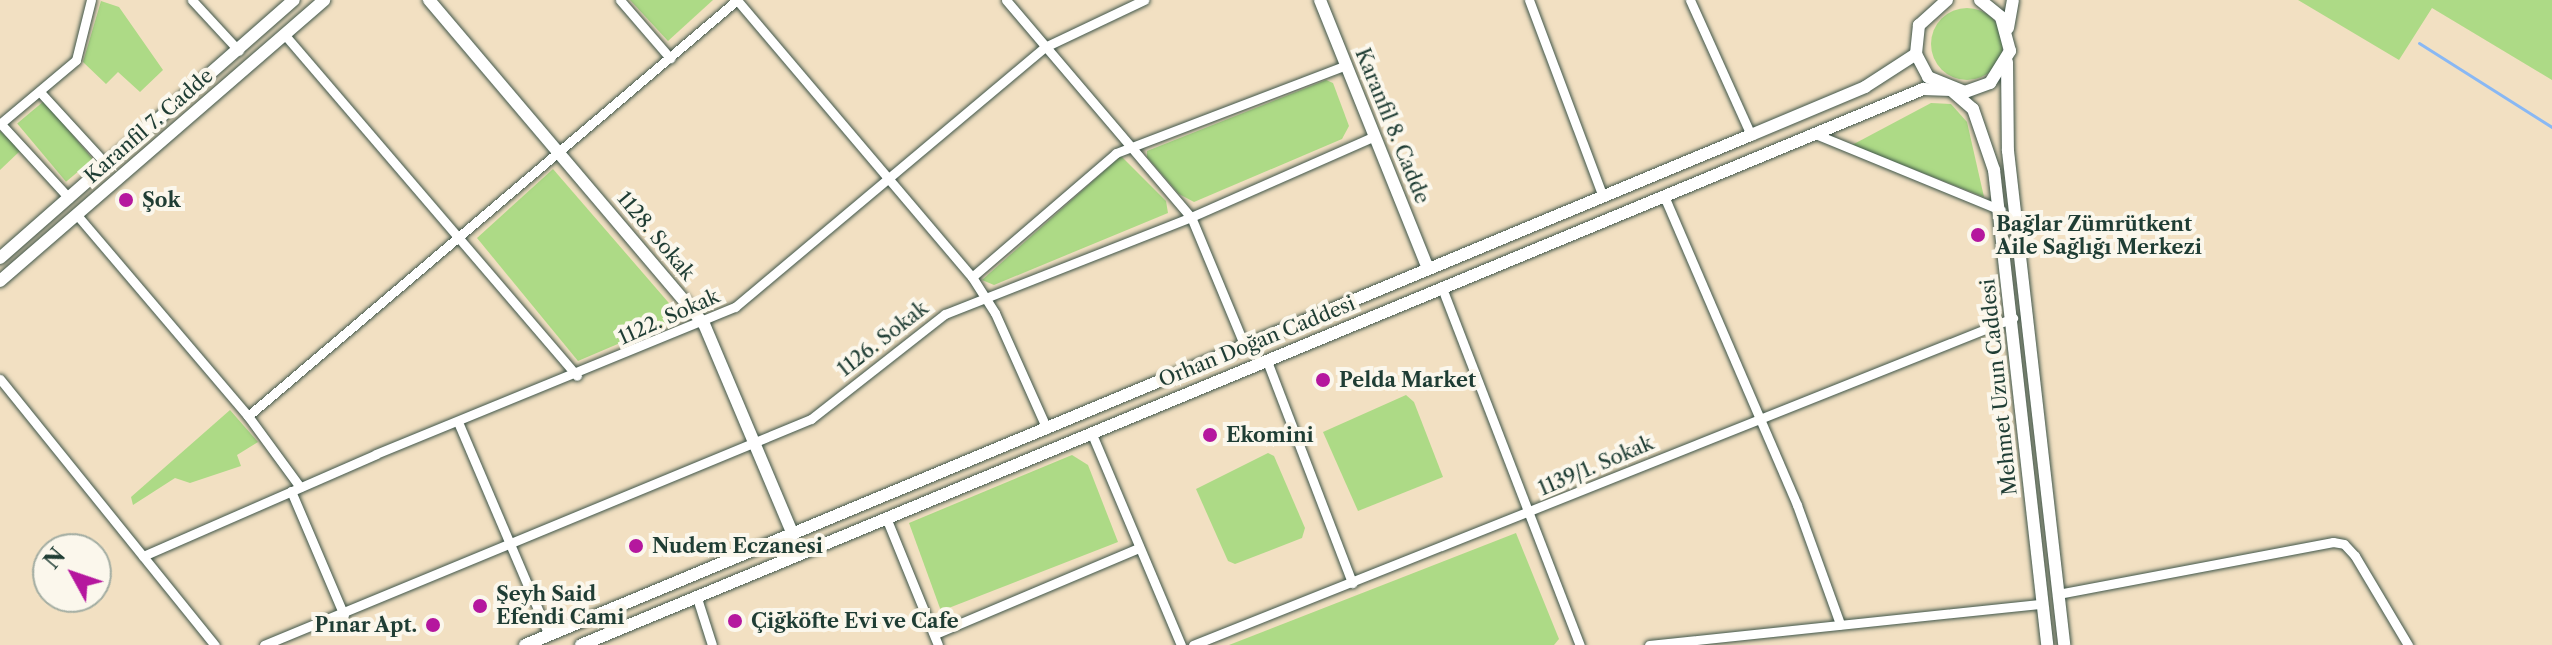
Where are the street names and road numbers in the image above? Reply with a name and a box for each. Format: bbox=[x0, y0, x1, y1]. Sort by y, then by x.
street label: Karanfil 8. Cadde bbox=[1350, 45, 1434, 207]
street label: Karanfil 7. Cadde bbox=[80, 64, 218, 188]
street label: 1128. Sokak bbox=[612, 187, 700, 285]
street label: Mehmet Uzun Caddesi bbox=[1976, 278, 2022, 496]
street label: 1122. Sokak bbox=[615, 284, 723, 350]
street label: Orhan Doğan Caddesi bbox=[1155, 292, 1359, 392]
street label: 1126. Sokak bbox=[833, 296, 933, 382]
street label: 1139/1. Sokak bbox=[1535, 431, 1657, 501]

